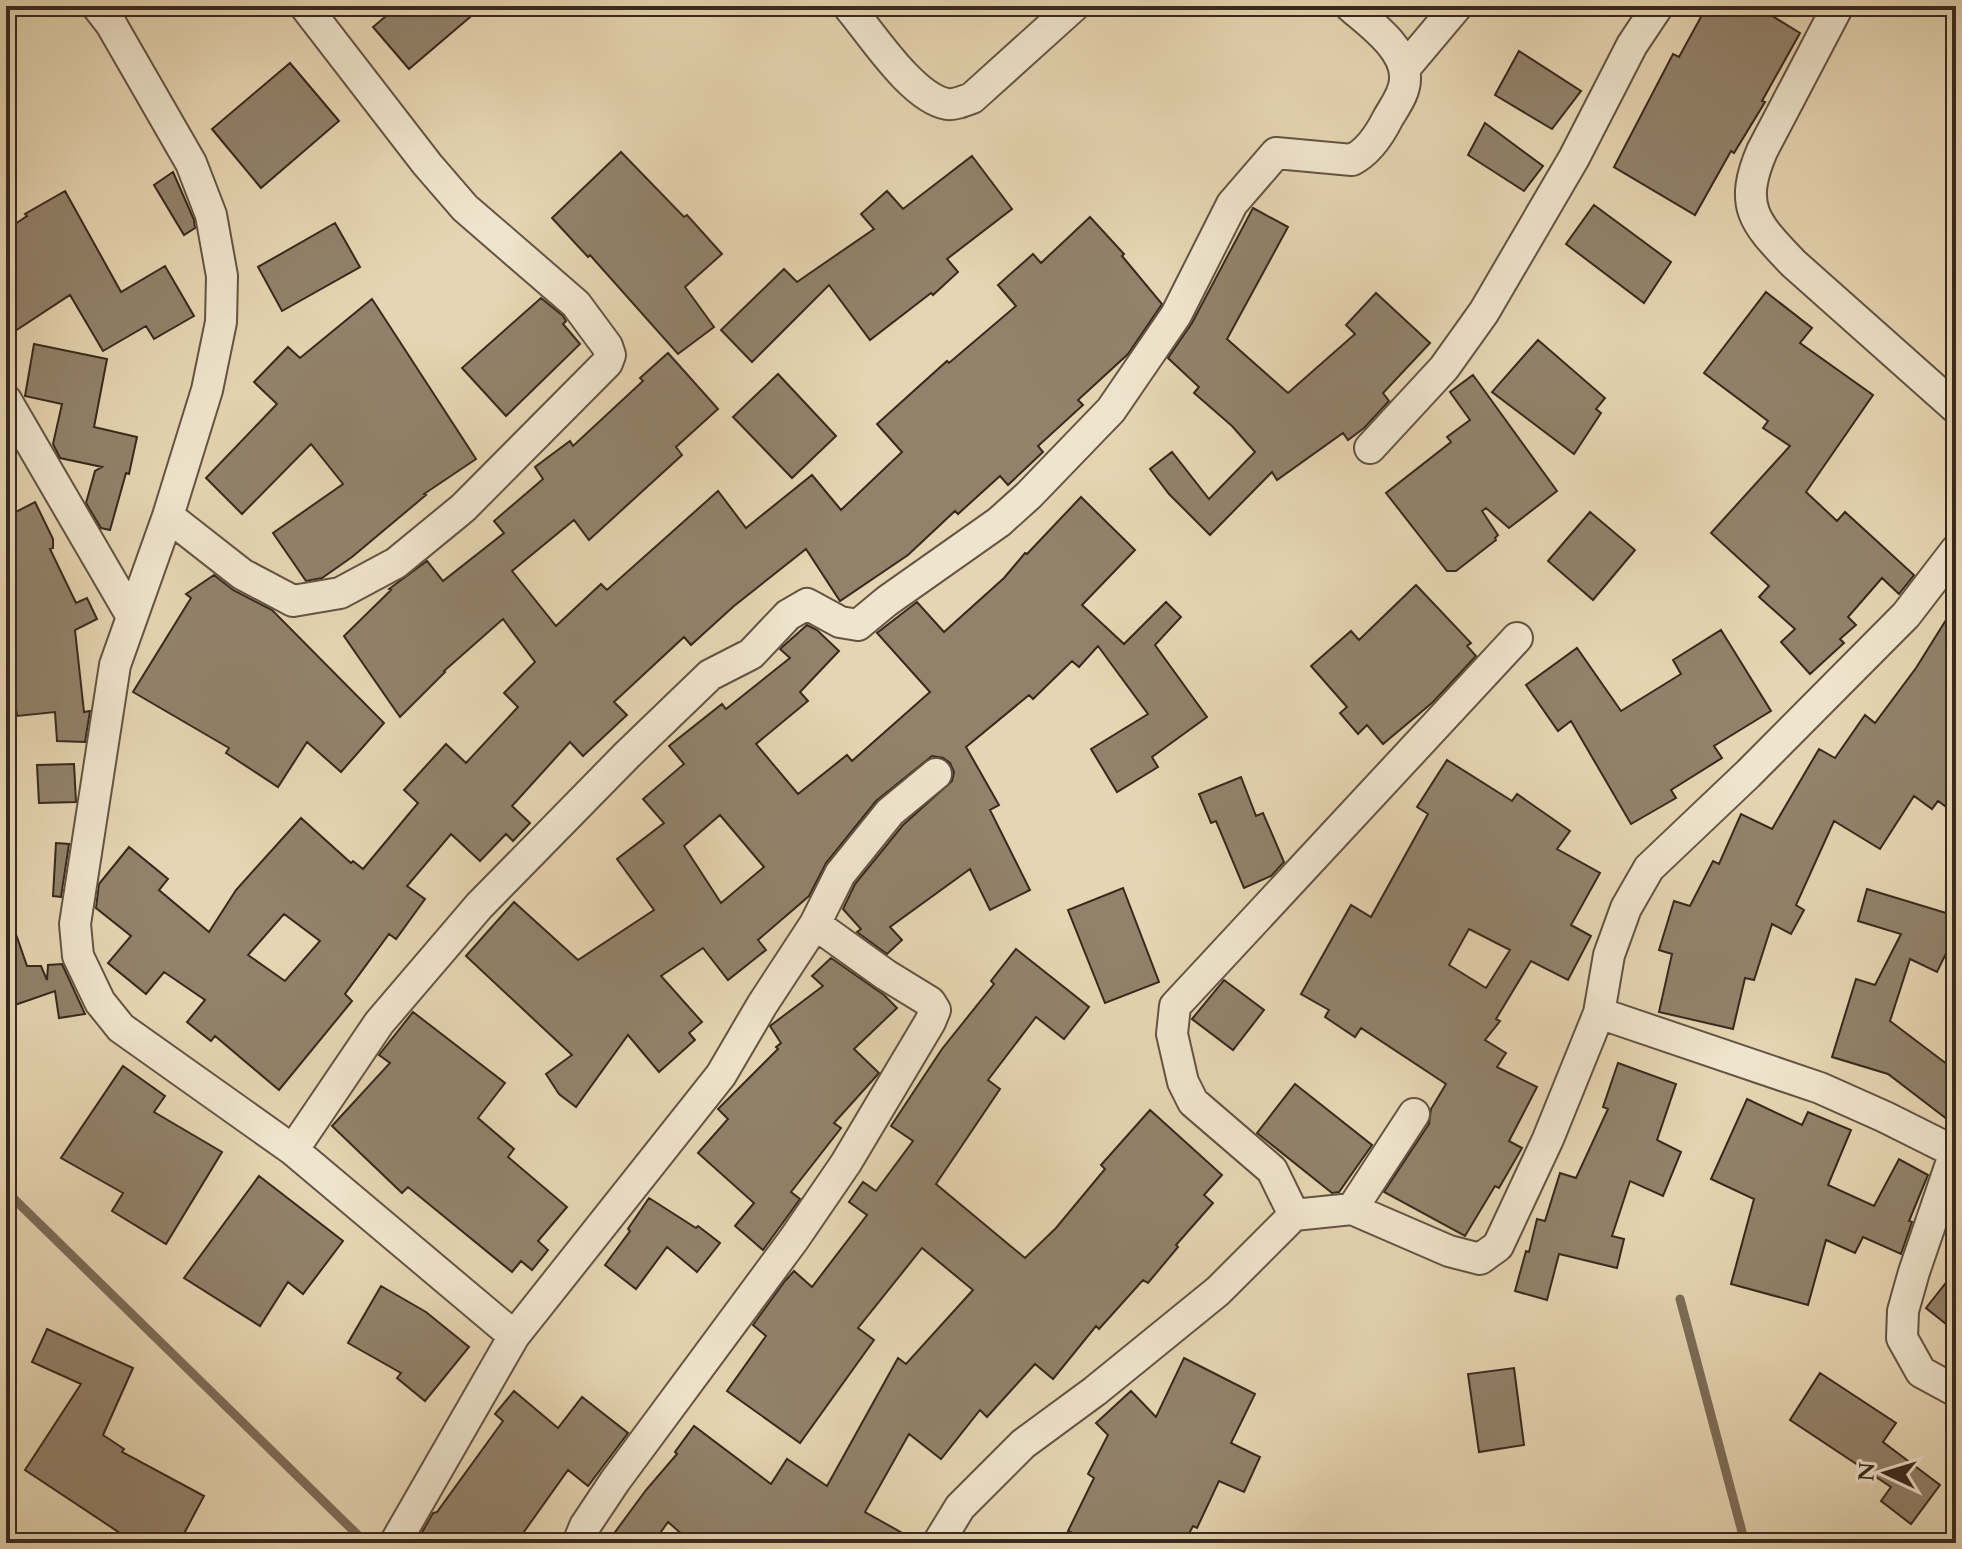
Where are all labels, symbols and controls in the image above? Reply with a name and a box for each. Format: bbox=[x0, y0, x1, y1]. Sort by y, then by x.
north arrow bbox=[1846, 1433, 1926, 1513]
text: N bbox=[1851, 1461, 1883, 1482]

